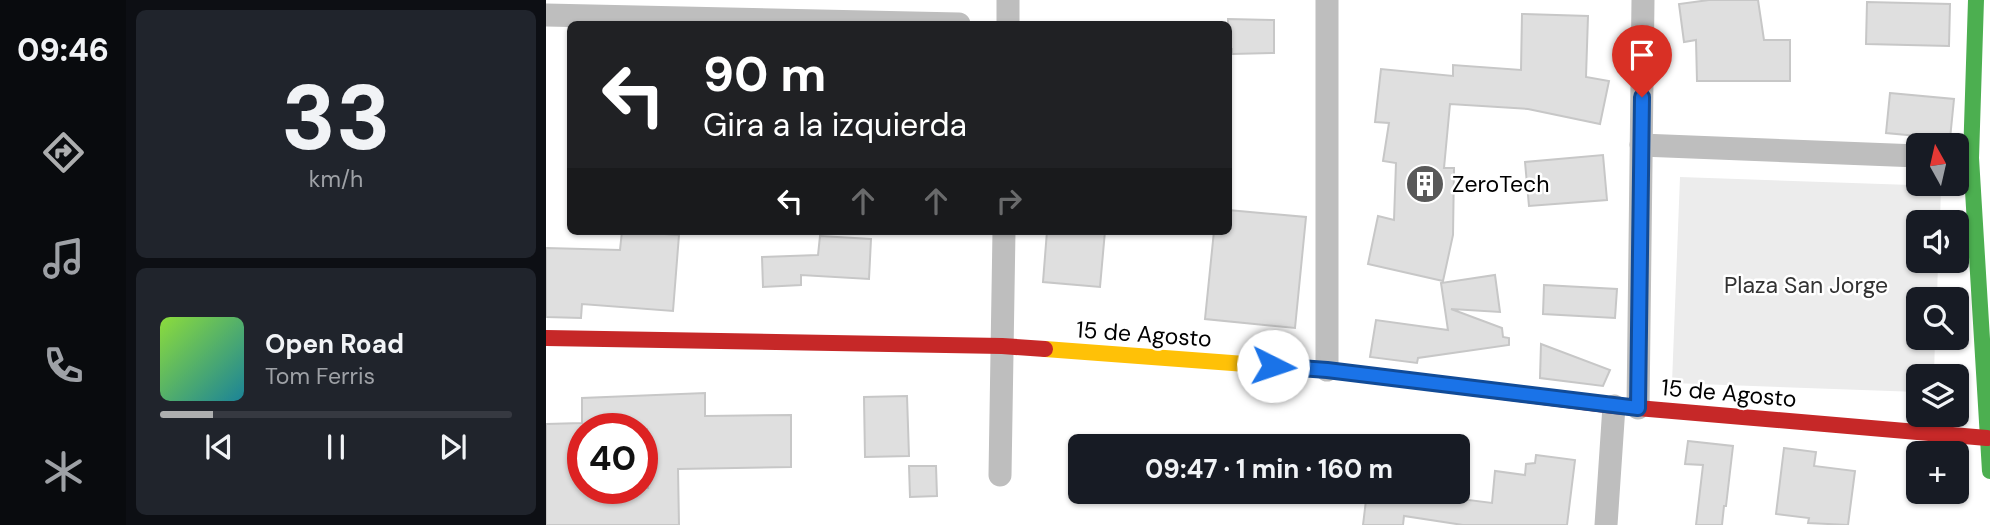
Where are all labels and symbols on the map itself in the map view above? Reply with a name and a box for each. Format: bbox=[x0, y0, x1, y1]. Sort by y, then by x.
pin bbox=[1612, 25, 1672, 97]
north arrow bbox=[1906, 133, 1969, 196]
building icon: ZeroTech bbox=[1404, 163, 1446, 205]
place label: ZeroTech bbox=[1452, 169, 1550, 199]
park label: Plaza San Jorge bbox=[1724, 270, 1888, 300]
street label: 15 de Agosto bbox=[1075, 314, 1213, 354]
position arrow bbox=[1236, 329, 1310, 403]
street label: 15 de Agosto bbox=[1660, 372, 1798, 414]
speed limit sign: 40 bbox=[567, 413, 658, 504]

